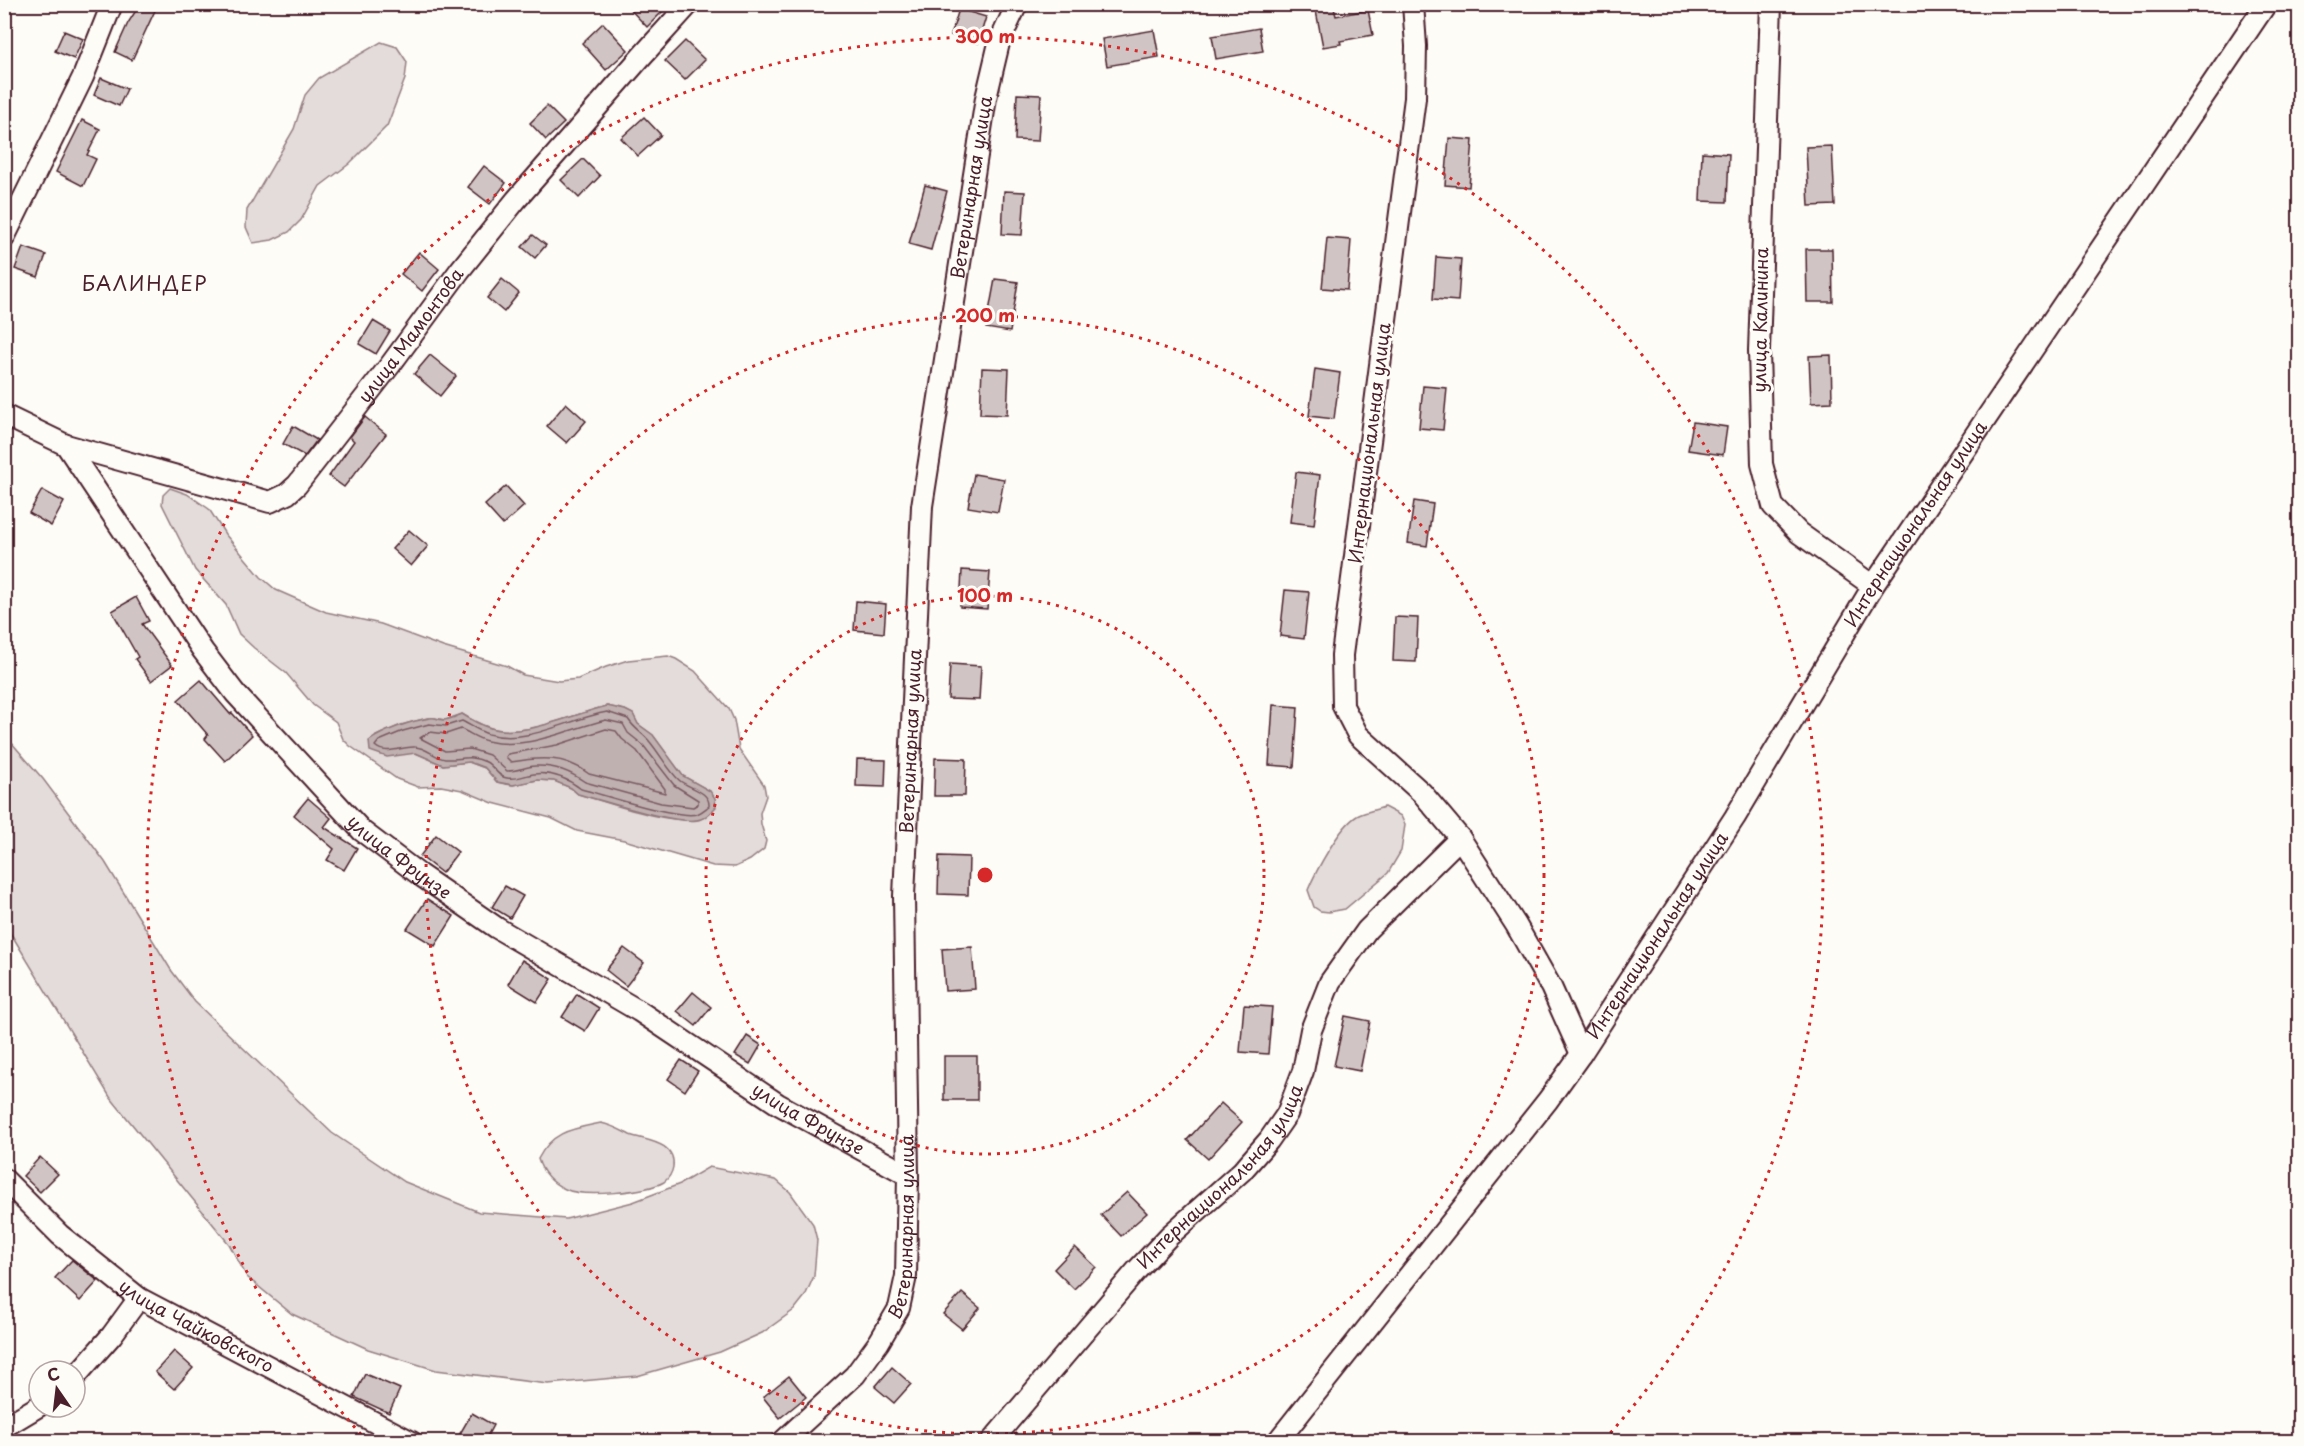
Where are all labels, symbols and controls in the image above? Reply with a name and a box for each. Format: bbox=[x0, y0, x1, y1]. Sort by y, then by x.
text: 300 m bbox=[955, 22, 1015, 49]
street label: Ветеринарная улица bbox=[943, 93, 998, 281]
street label: улица Калинина bbox=[1745, 246, 1774, 393]
street label: улица Мамонтова bbox=[351, 261, 470, 408]
district label: БАЛИНДЕР bbox=[82, 268, 208, 298]
text: 200 m bbox=[955, 301, 1015, 328]
street label: Интернациональная улица bbox=[1340, 320, 1397, 565]
street label: Интернациональная улица bbox=[1837, 414, 1993, 632]
text: 100 m bbox=[957, 581, 1013, 608]
street label: Ветеринарная улица bbox=[892, 647, 927, 834]
street label: улица Фрунзе bbox=[342, 808, 457, 905]
street label: Интернациональная улица bbox=[1579, 825, 1734, 1044]
centre of rings bbox=[975, 865, 995, 885]
street label: улица Фрунзе bbox=[747, 1075, 869, 1160]
street label: Интернациональная улица bbox=[1130, 1080, 1309, 1274]
street label: Ветеринарная улица bbox=[881, 1134, 920, 1323]
street label: улица Чайковского bbox=[114, 1272, 279, 1379]
north arrow bbox=[27, 1359, 87, 1419]
text: С bbox=[44, 1360, 62, 1387]

